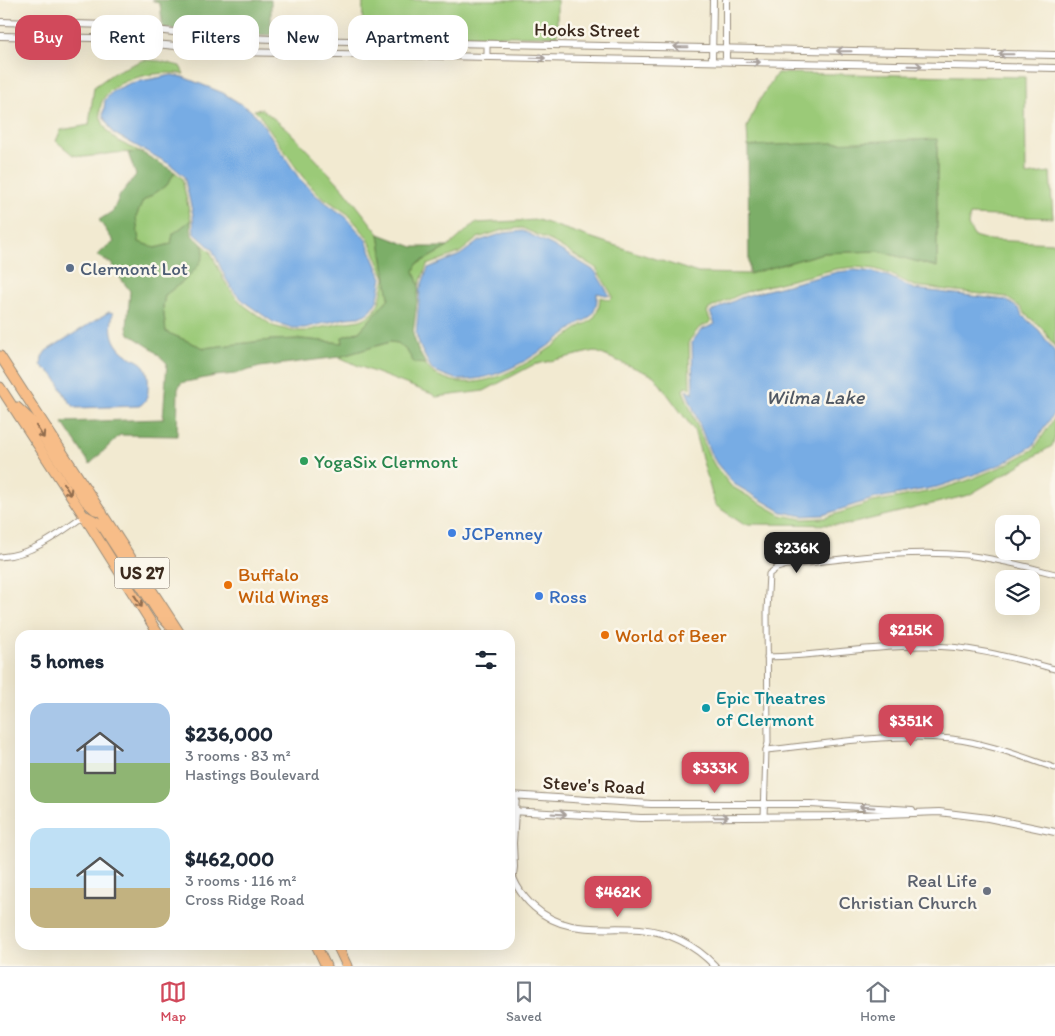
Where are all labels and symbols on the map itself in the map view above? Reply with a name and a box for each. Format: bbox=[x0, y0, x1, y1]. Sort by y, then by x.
street label: Hooks Street bbox=[534, 18, 640, 42]
one-way arrow bbox=[674, 42, 690, 51]
one-way arrow bbox=[836, 46, 852, 55]
one-way arrow bbox=[999, 50, 1015, 59]
one-way arrow bbox=[530, 53, 546, 63]
one-way arrow bbox=[744, 57, 761, 67]
one-way arrow bbox=[907, 61, 923, 70]
place label: Clermont Lot bbox=[80, 257, 188, 280]
marker: Clermont Lot bbox=[64, 262, 76, 274]
water label: Wilma Lake bbox=[766, 385, 866, 409]
one-way arrow bbox=[35, 424, 45, 438]
place label: YogaSix Clermont bbox=[314, 450, 458, 473]
marker: YogaSix Clermont bbox=[298, 455, 310, 467]
one-way arrow bbox=[62, 482, 72, 496]
place label: JCPenney bbox=[462, 522, 543, 545]
marker: JCPenney bbox=[446, 527, 458, 539]
pin: $236K bbox=[762, 532, 832, 574]
road number: US 27 bbox=[114, 558, 170, 588]
place label: Buffalo Wild Wings bbox=[238, 563, 329, 608]
marker: Buffalo Wild Wings bbox=[222, 579, 234, 591]
place label: Ross bbox=[549, 585, 587, 608]
marker: Ross bbox=[533, 590, 545, 602]
one-way arrow bbox=[133, 594, 143, 608]
pin: $215K bbox=[876, 614, 946, 656]
place label: World of Beer bbox=[615, 624, 727, 647]
marker: World of Beer bbox=[599, 629, 611, 641]
place label: Epic Theatres of Clermont bbox=[716, 686, 826, 731]
marker: Epic Theatres of Clermont bbox=[700, 702, 712, 714]
pin: $351K bbox=[876, 704, 946, 747]
pin: $333K bbox=[680, 752, 750, 794]
street label: Steve's Road bbox=[542, 771, 646, 799]
one-way arrow bbox=[859, 802, 876, 812]
one-way arrow bbox=[550, 809, 566, 818]
one-way arrow bbox=[713, 813, 729, 822]
place label: Real Life Christian Church bbox=[839, 869, 977, 914]
pin: $462K bbox=[583, 876, 653, 918]
marker: Real Life Christian Church bbox=[981, 885, 993, 897]

